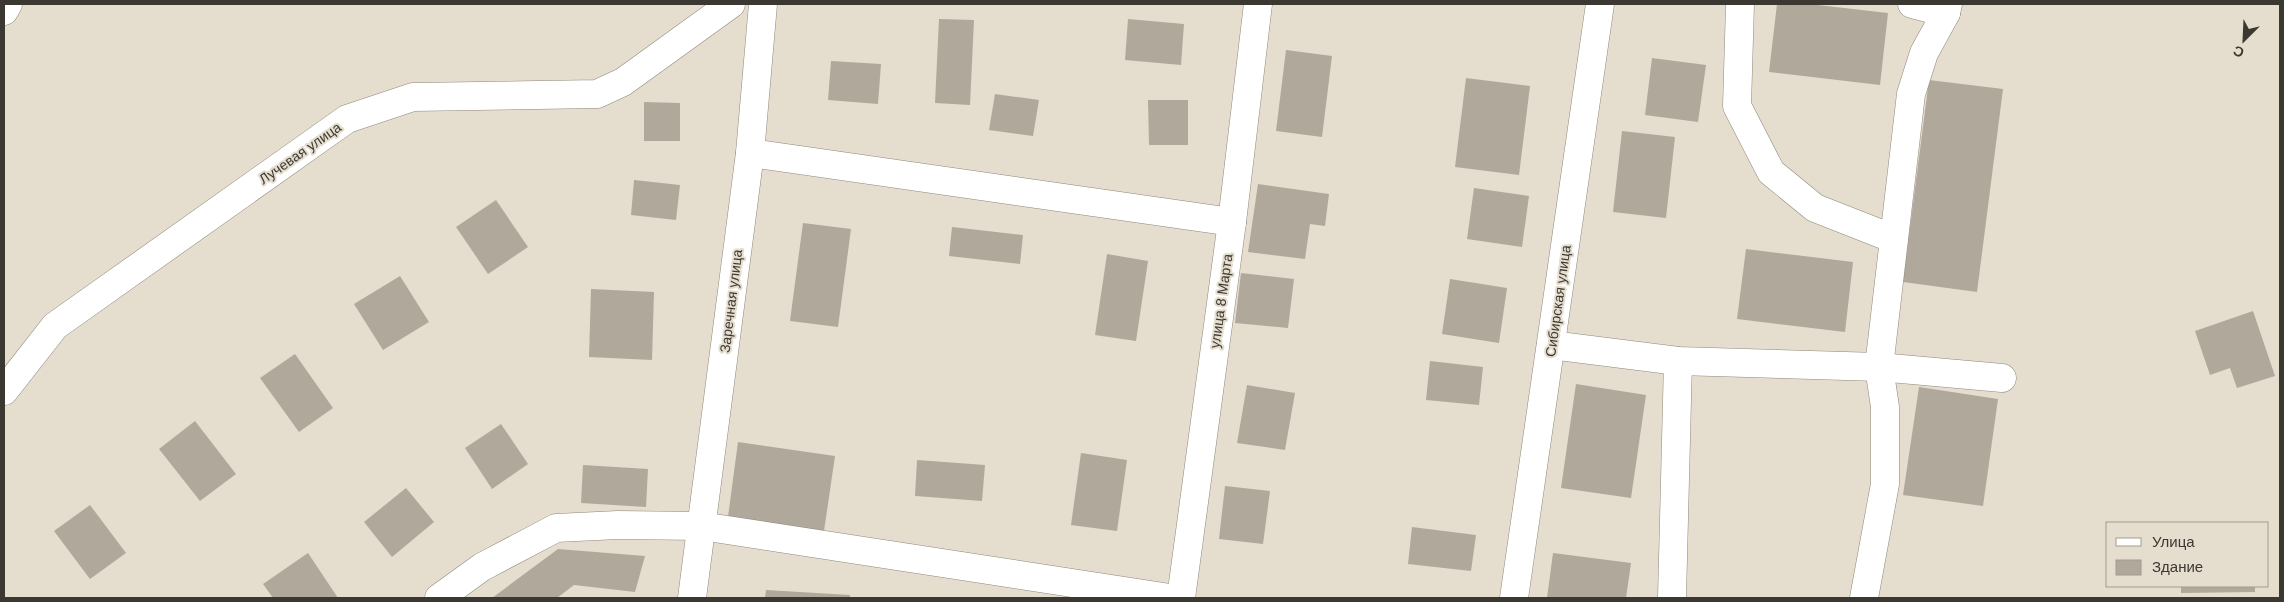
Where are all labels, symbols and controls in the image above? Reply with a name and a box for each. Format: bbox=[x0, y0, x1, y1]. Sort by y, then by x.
north arrow bbox=[2219, 15, 2269, 65]
text: С bbox=[2231, 43, 2247, 61]
street label: Лучевая улица bbox=[256, 119, 344, 187]
street label: Сибирская улица bbox=[1542, 244, 1574, 358]
street label: Заречная улица bbox=[717, 248, 745, 354]
street label: улица 8 Марта bbox=[1206, 253, 1236, 349]
legend bbox=[2106, 522, 2269, 587]
text: Улица bbox=[2152, 533, 2195, 550]
text: Здание bbox=[2152, 558, 2203, 575]

